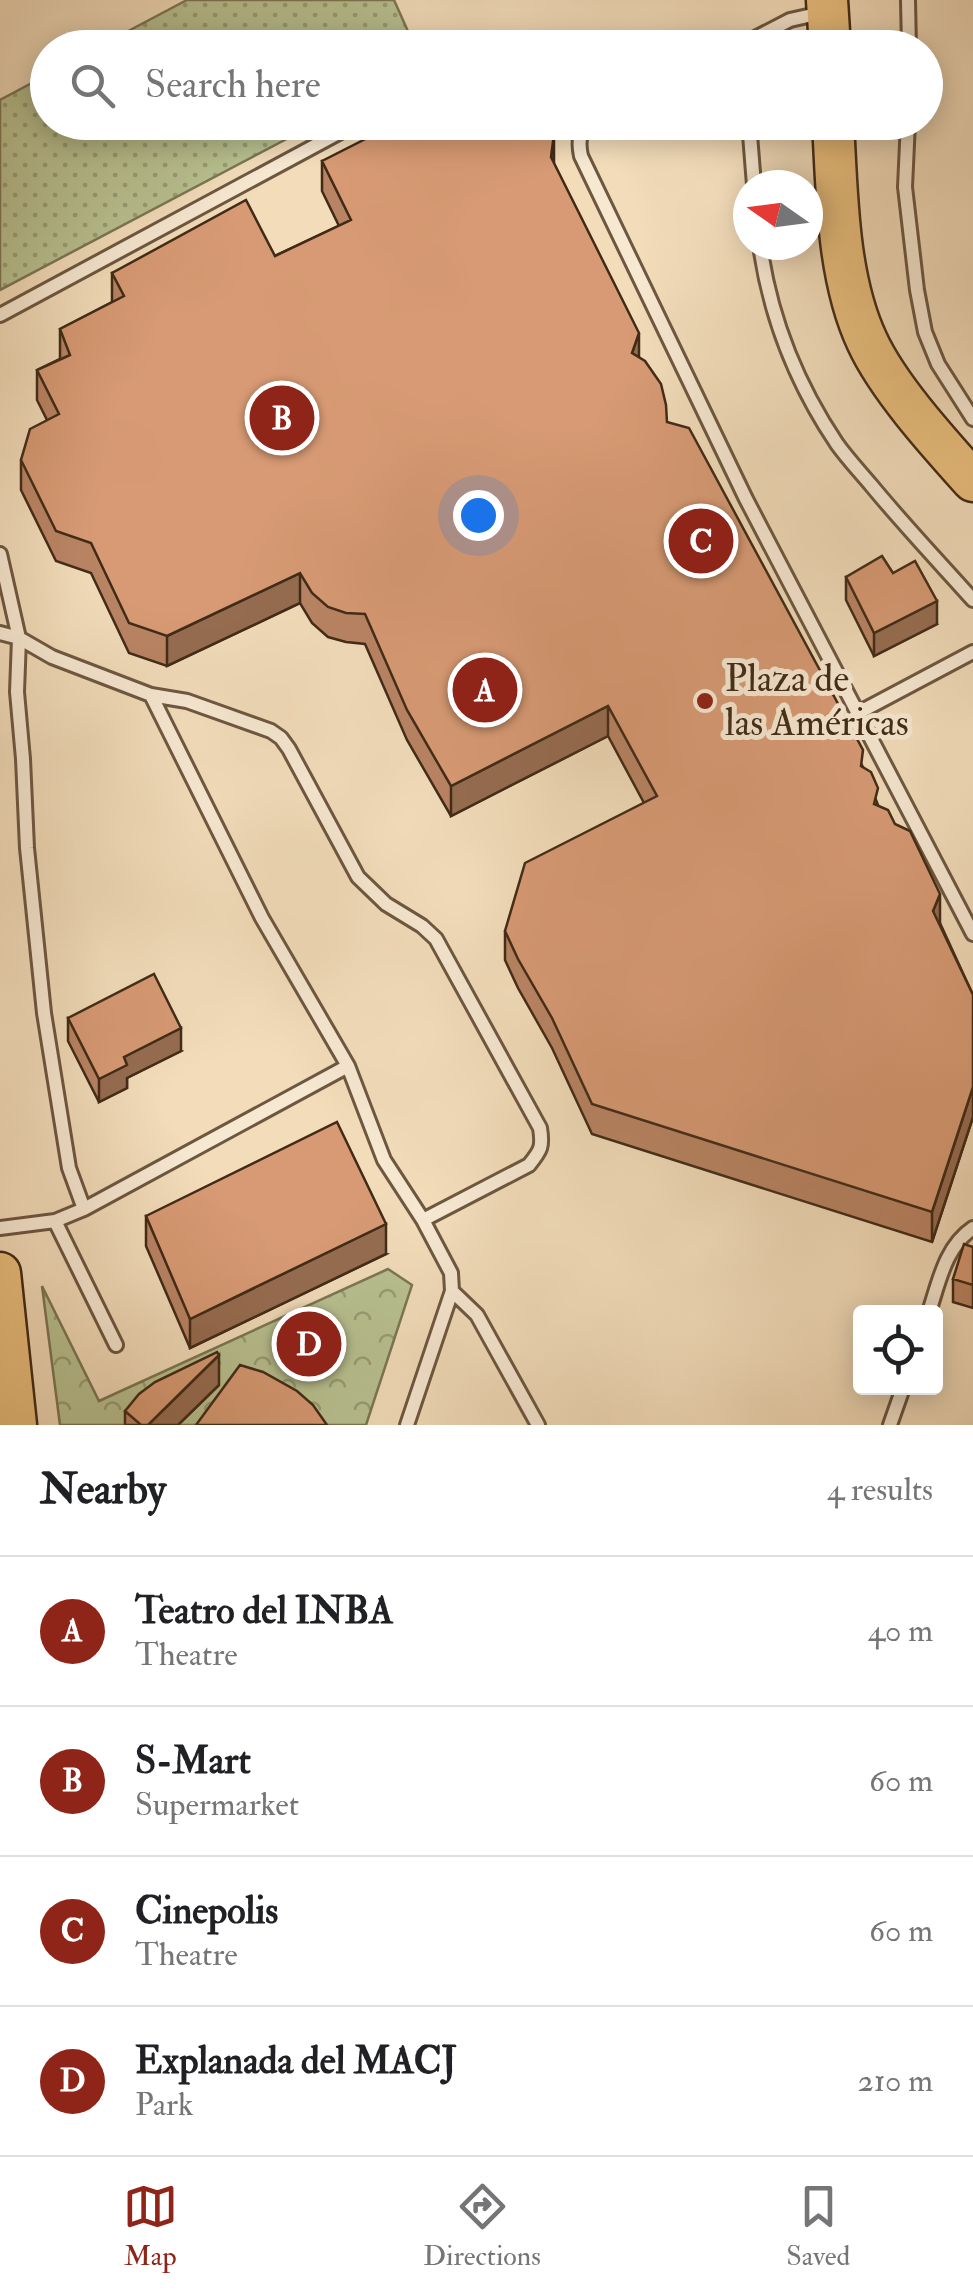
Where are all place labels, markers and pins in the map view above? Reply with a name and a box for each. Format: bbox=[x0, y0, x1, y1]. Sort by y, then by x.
pin: B bbox=[250, 380, 314, 456]
pin: C bbox=[668, 504, 734, 578]
pin: A bbox=[452, 652, 518, 728]
place label: Plaza de las Américas bbox=[725, 655, 909, 747]
marker: Plaza de las Américas bbox=[694, 690, 716, 712]
pin: D bbox=[276, 1306, 342, 1382]

